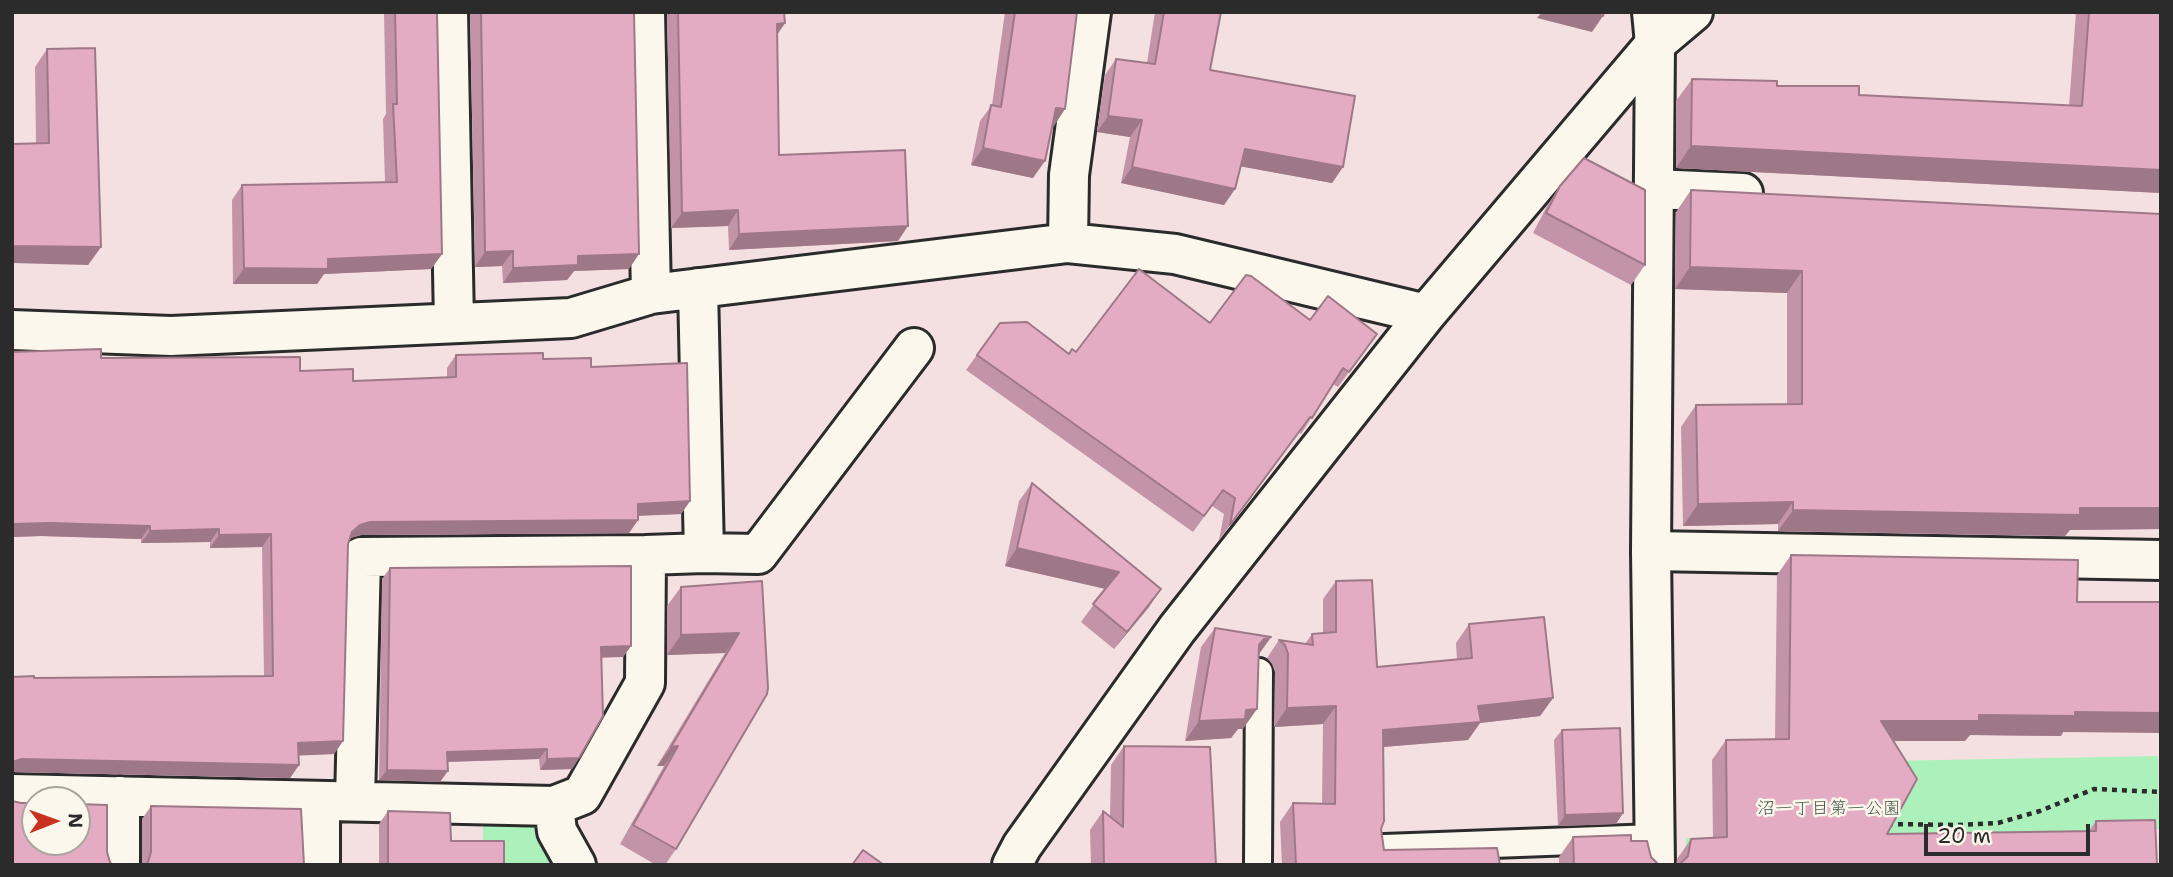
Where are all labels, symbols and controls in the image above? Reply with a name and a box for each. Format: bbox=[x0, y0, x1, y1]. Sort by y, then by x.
north arrow bbox=[21, 786, 91, 856]
park label: 沼一丁目第一公園 bbox=[1757, 798, 1901, 820]
scale bar bbox=[1928, 810, 2094, 854]
text: N bbox=[63, 813, 88, 828]
text: 20 m bbox=[1937, 822, 1991, 850]

